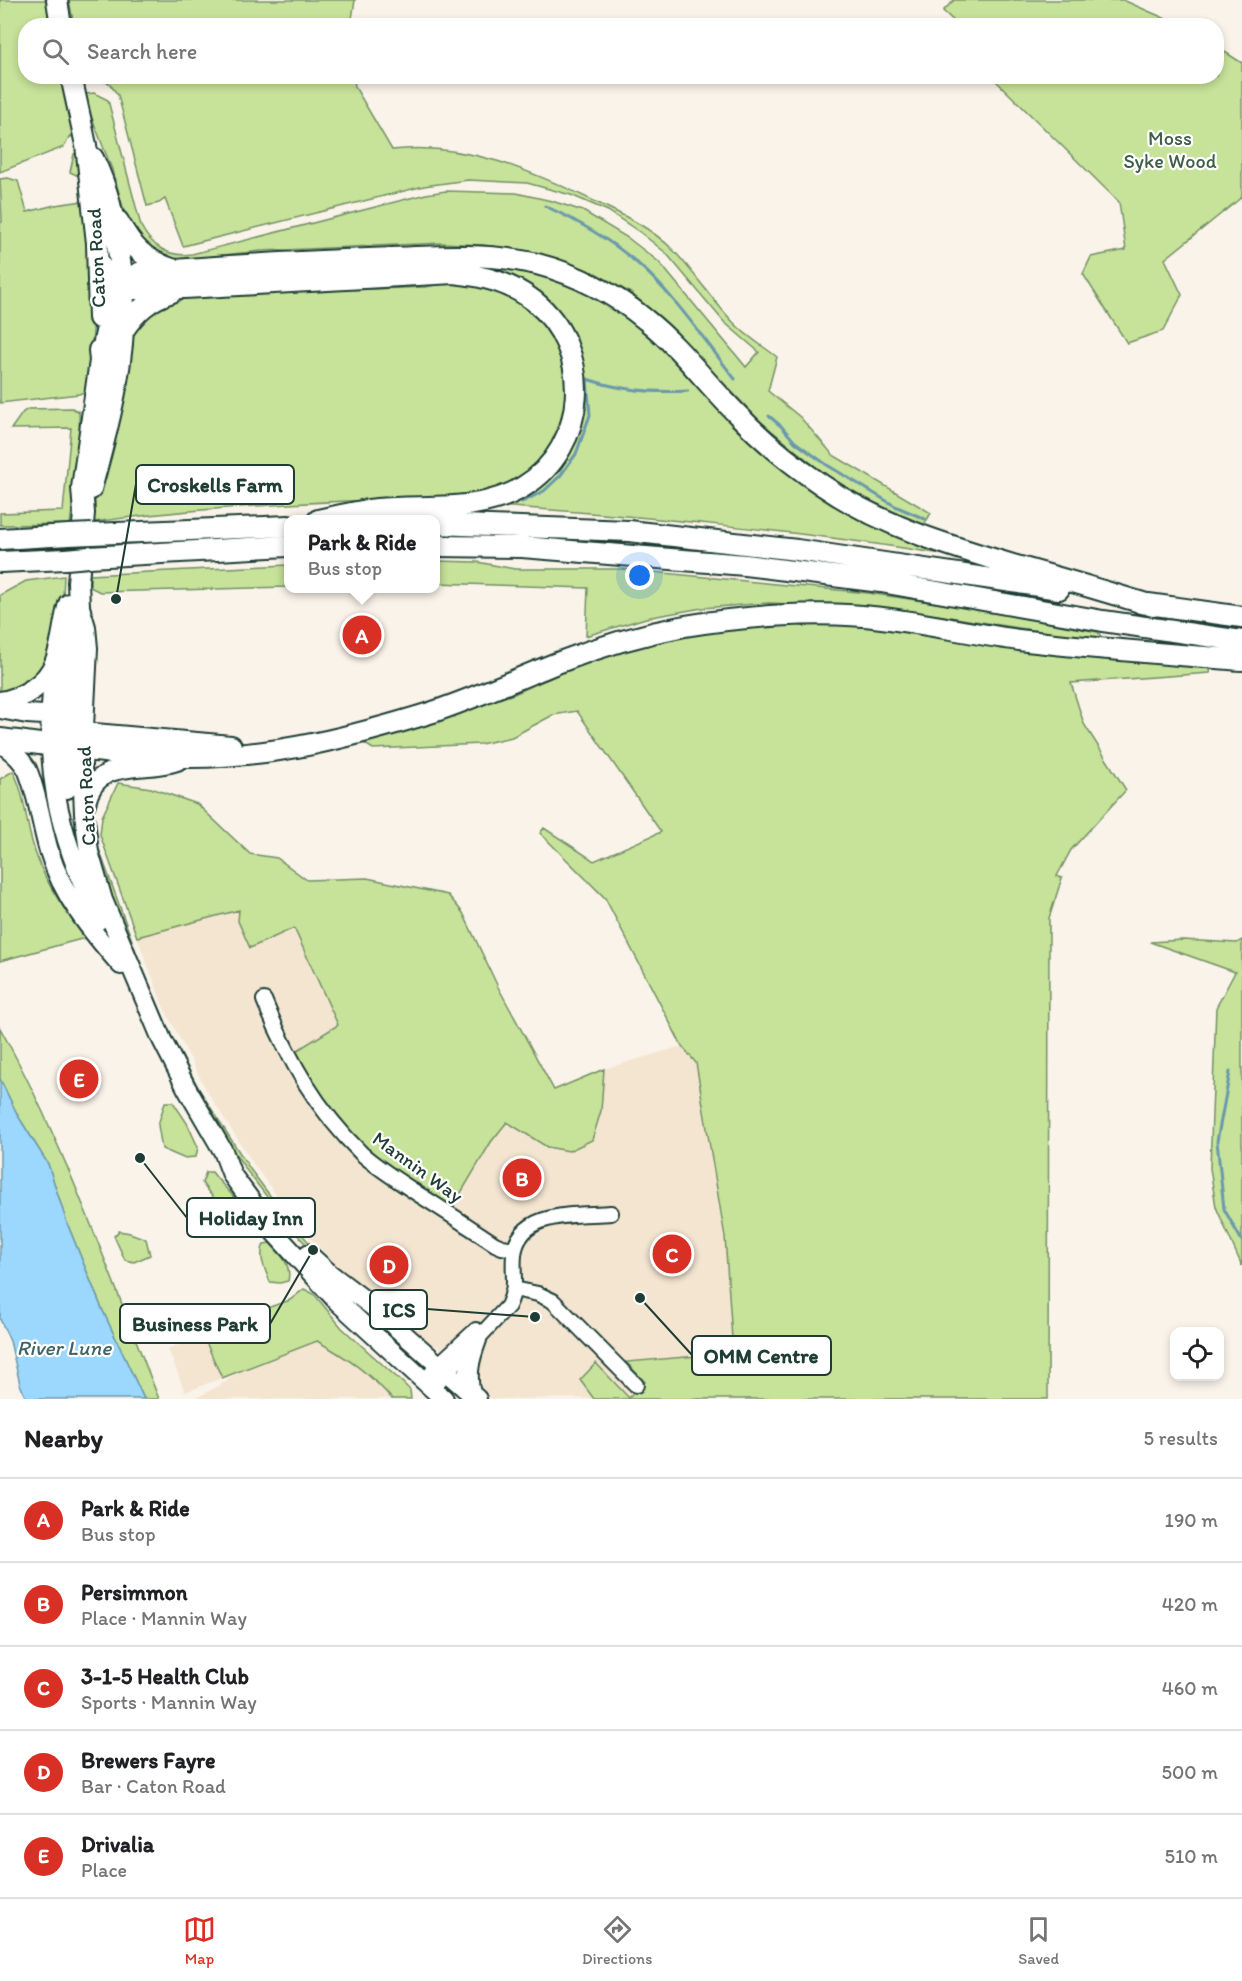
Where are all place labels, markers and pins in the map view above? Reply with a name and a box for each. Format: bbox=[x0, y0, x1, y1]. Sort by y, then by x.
callout: Croskells Farm bbox=[136, 465, 294, 504]
pin: A bbox=[342, 612, 382, 658]
pin: E bbox=[60, 1056, 98, 1102]
pin: B bbox=[502, 1156, 542, 1200]
callout: Holiday Inn bbox=[187, 1198, 315, 1237]
pin: C bbox=[652, 1232, 692, 1276]
pin: D bbox=[370, 1242, 408, 1288]
callout: ICS bbox=[370, 1290, 427, 1329]
callout: Business Park bbox=[120, 1304, 270, 1343]
callout: OMM Centre bbox=[692, 1336, 831, 1375]

